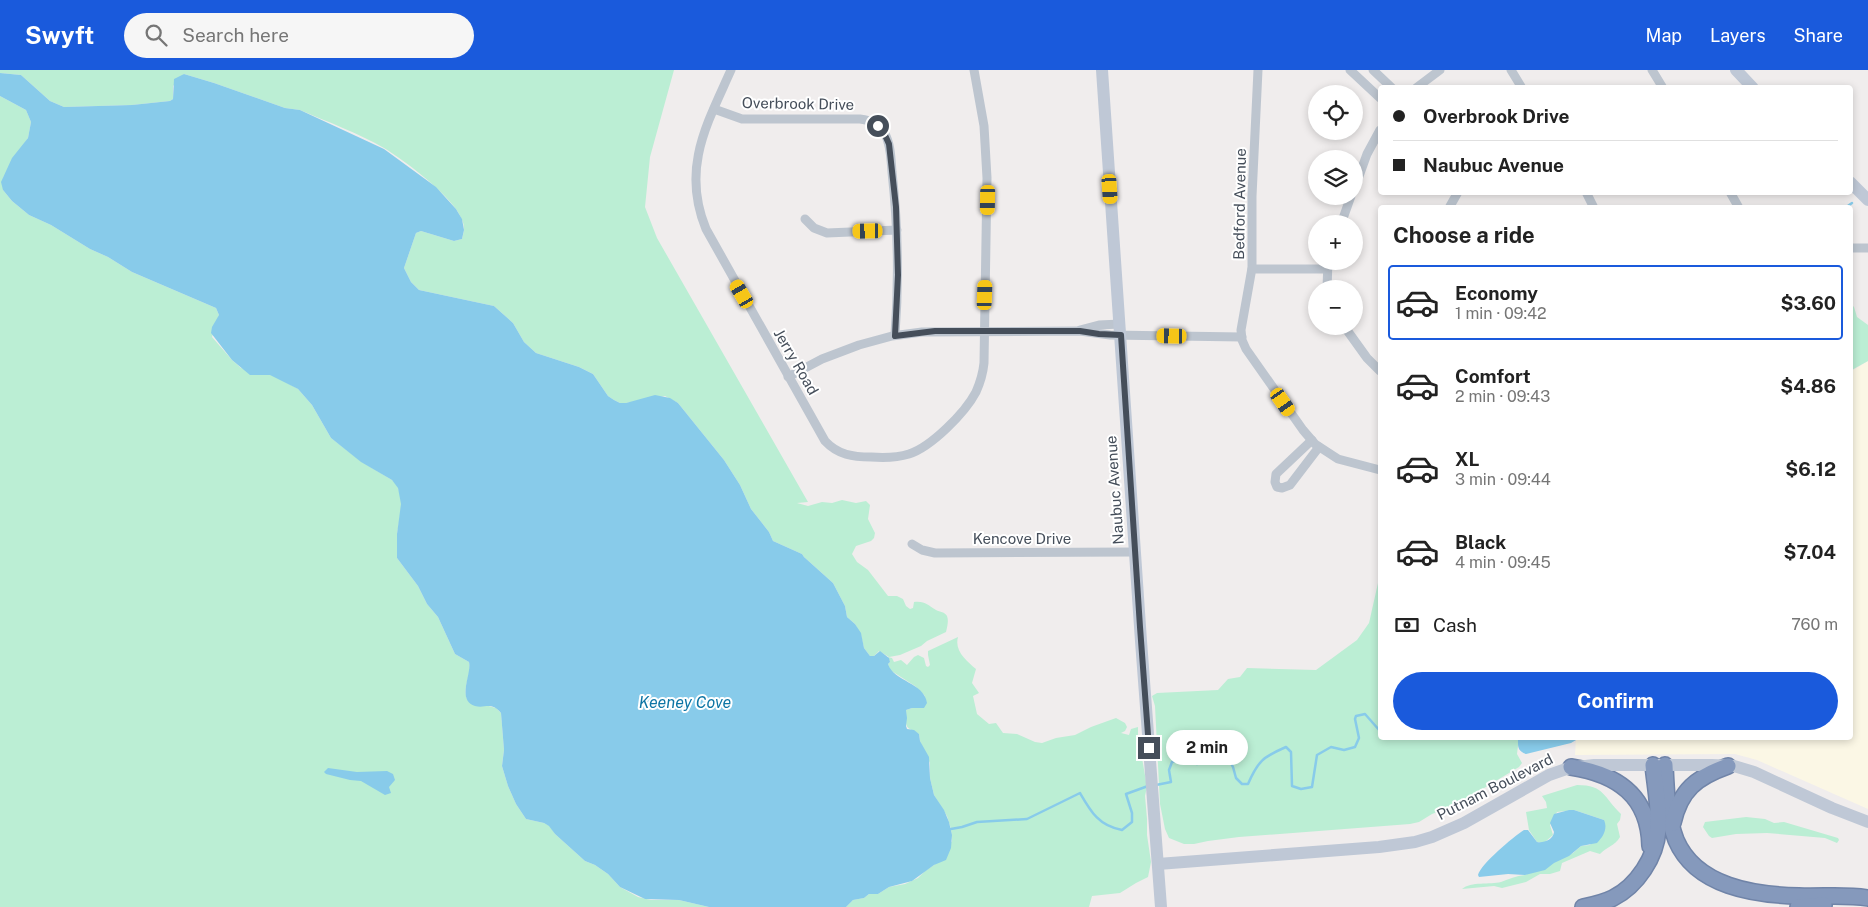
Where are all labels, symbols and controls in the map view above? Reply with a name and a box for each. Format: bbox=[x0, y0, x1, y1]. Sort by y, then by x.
search box bbox=[124, 13, 474, 58]
text: Swyft bbox=[25, 21, 94, 49]
icon: search bbox=[142, 21, 170, 49]
text: Search here bbox=[182, 24, 289, 46]
text: Map bbox=[1646, 25, 1682, 46]
text: Layers bbox=[1710, 25, 1766, 46]
text: Share bbox=[1794, 25, 1843, 46]
map controls bbox=[1308, 85, 1363, 335]
button: locate bbox=[1308, 85, 1363, 140]
street label: Overbrook Drive bbox=[742, 94, 854, 113]
text: Overbrook Drive bbox=[1423, 105, 1570, 127]
route start bbox=[867, 115, 889, 137]
street label: Bedford Avenue bbox=[1230, 148, 1249, 260]
button: layers bbox=[1308, 150, 1363, 205]
text: Naubuc Avenue bbox=[1423, 154, 1564, 176]
car bbox=[1101, 174, 1118, 204]
car bbox=[980, 185, 995, 215]
button: + bbox=[1308, 215, 1363, 270]
text: Choose a ride bbox=[1393, 222, 1535, 248]
car bbox=[852, 223, 883, 239]
car bbox=[728, 277, 755, 311]
car bbox=[976, 280, 993, 310]
button: − bbox=[1308, 280, 1363, 335]
icon: car bbox=[1395, 280, 1440, 325]
text: Economy bbox=[1455, 282, 1538, 304]
text: $3.60 bbox=[1781, 292, 1836, 314]
text: 1 min · 09:42 bbox=[1455, 304, 1547, 323]
street label: Jerry Road bbox=[771, 326, 822, 398]
car bbox=[1156, 328, 1187, 344]
icon: car bbox=[1395, 363, 1440, 408]
text: Comfort bbox=[1455, 365, 1531, 387]
text: $4.86 bbox=[1780, 375, 1836, 397]
car bbox=[1268, 385, 1297, 419]
text: 2 min · 09:43 bbox=[1455, 387, 1550, 406]
street label: Naubuc Avenue bbox=[1102, 435, 1127, 545]
icon: car bbox=[1395, 446, 1440, 491]
text: XL bbox=[1455, 448, 1480, 470]
text: $6.12 bbox=[1785, 458, 1836, 480]
text: 3 min · 09:44 bbox=[1455, 470, 1551, 489]
icon: car bbox=[1395, 529, 1440, 574]
street label: Kencove Drive bbox=[973, 530, 1071, 547]
text: Black bbox=[1455, 531, 1506, 553]
text: $7.04 bbox=[1784, 541, 1836, 563]
text: 4 min · 09:45 bbox=[1455, 553, 1551, 572]
icon: cash bbox=[1393, 611, 1421, 639]
text: Cash bbox=[1433, 614, 1477, 636]
text: 760 m bbox=[1791, 615, 1838, 634]
button: Confirm bbox=[1393, 672, 1838, 730]
water label: Keeney Cove bbox=[639, 693, 731, 712]
callout: 2 min bbox=[1166, 730, 1249, 766]
route end bbox=[1138, 737, 1160, 759]
text: 2 min bbox=[1186, 738, 1228, 757]
street label: Putnam Boulevard bbox=[1434, 750, 1556, 823]

